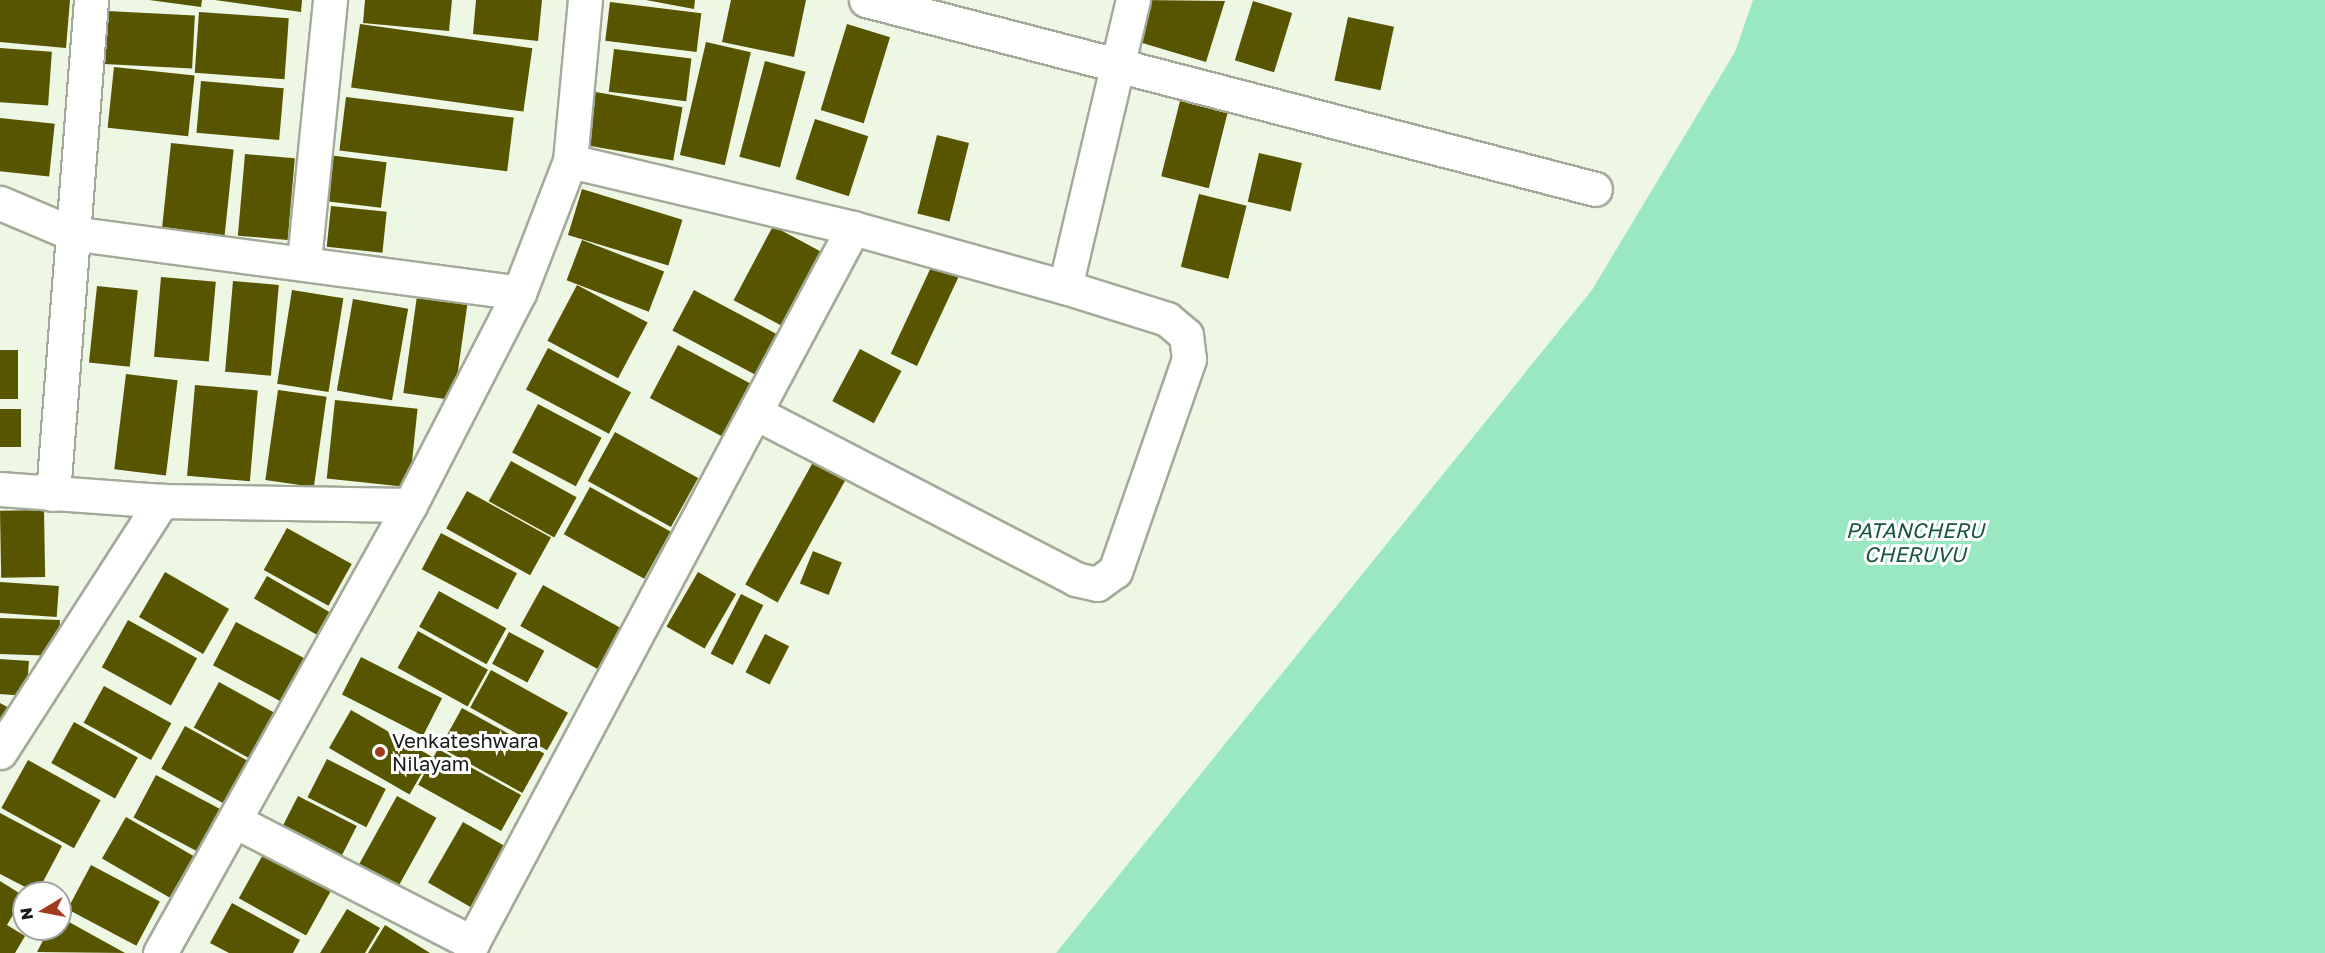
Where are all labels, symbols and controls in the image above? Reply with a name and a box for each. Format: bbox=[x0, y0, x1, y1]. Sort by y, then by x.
water label: PATANCHERU CHERUVU bbox=[1846, 517, 1984, 567]
place label: Venkateshwara Nilayam bbox=[392, 728, 539, 775]
marker: Venkateshwara Nilayam bbox=[373, 745, 387, 759]
north arrow bbox=[12, 881, 72, 941]
text: N bbox=[15, 906, 37, 922]

